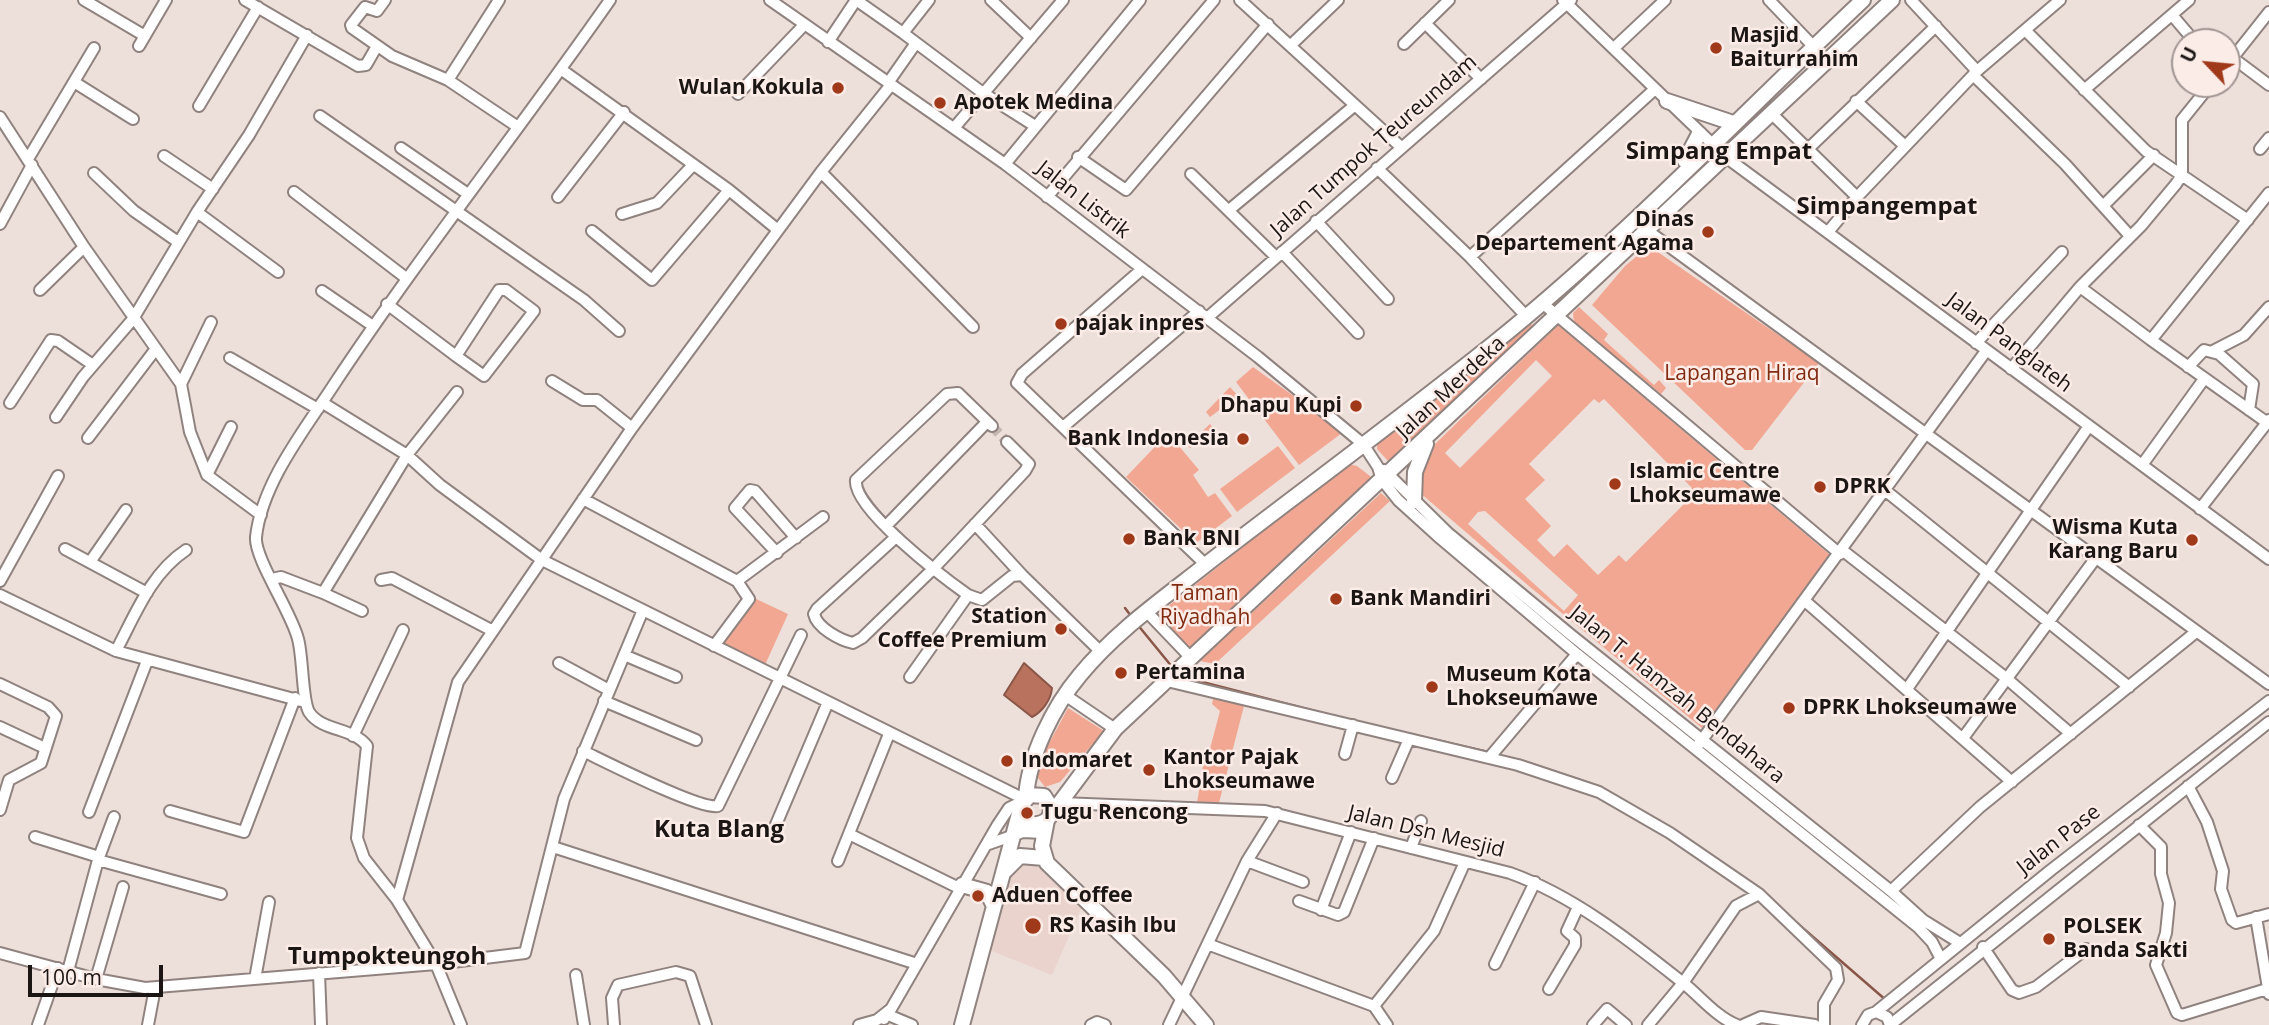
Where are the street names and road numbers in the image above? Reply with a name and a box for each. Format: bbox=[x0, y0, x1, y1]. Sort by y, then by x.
street label: Jalan Tumpok Teureundam bbox=[1266, 50, 1482, 242]
street label: Jalan Listrik bbox=[1031, 156, 1135, 244]
street label: Jalan Panglateh bbox=[1941, 288, 2077, 398]
street label: Jalan Merdeka bbox=[1391, 331, 1511, 445]
street label: Jalan T. Hamzah Bendahara bbox=[1564, 601, 1790, 789]
street label: Jalan Dsn Mesjid bbox=[1345, 800, 1507, 864]
street label: Jalan Pase bbox=[2012, 800, 2106, 880]

